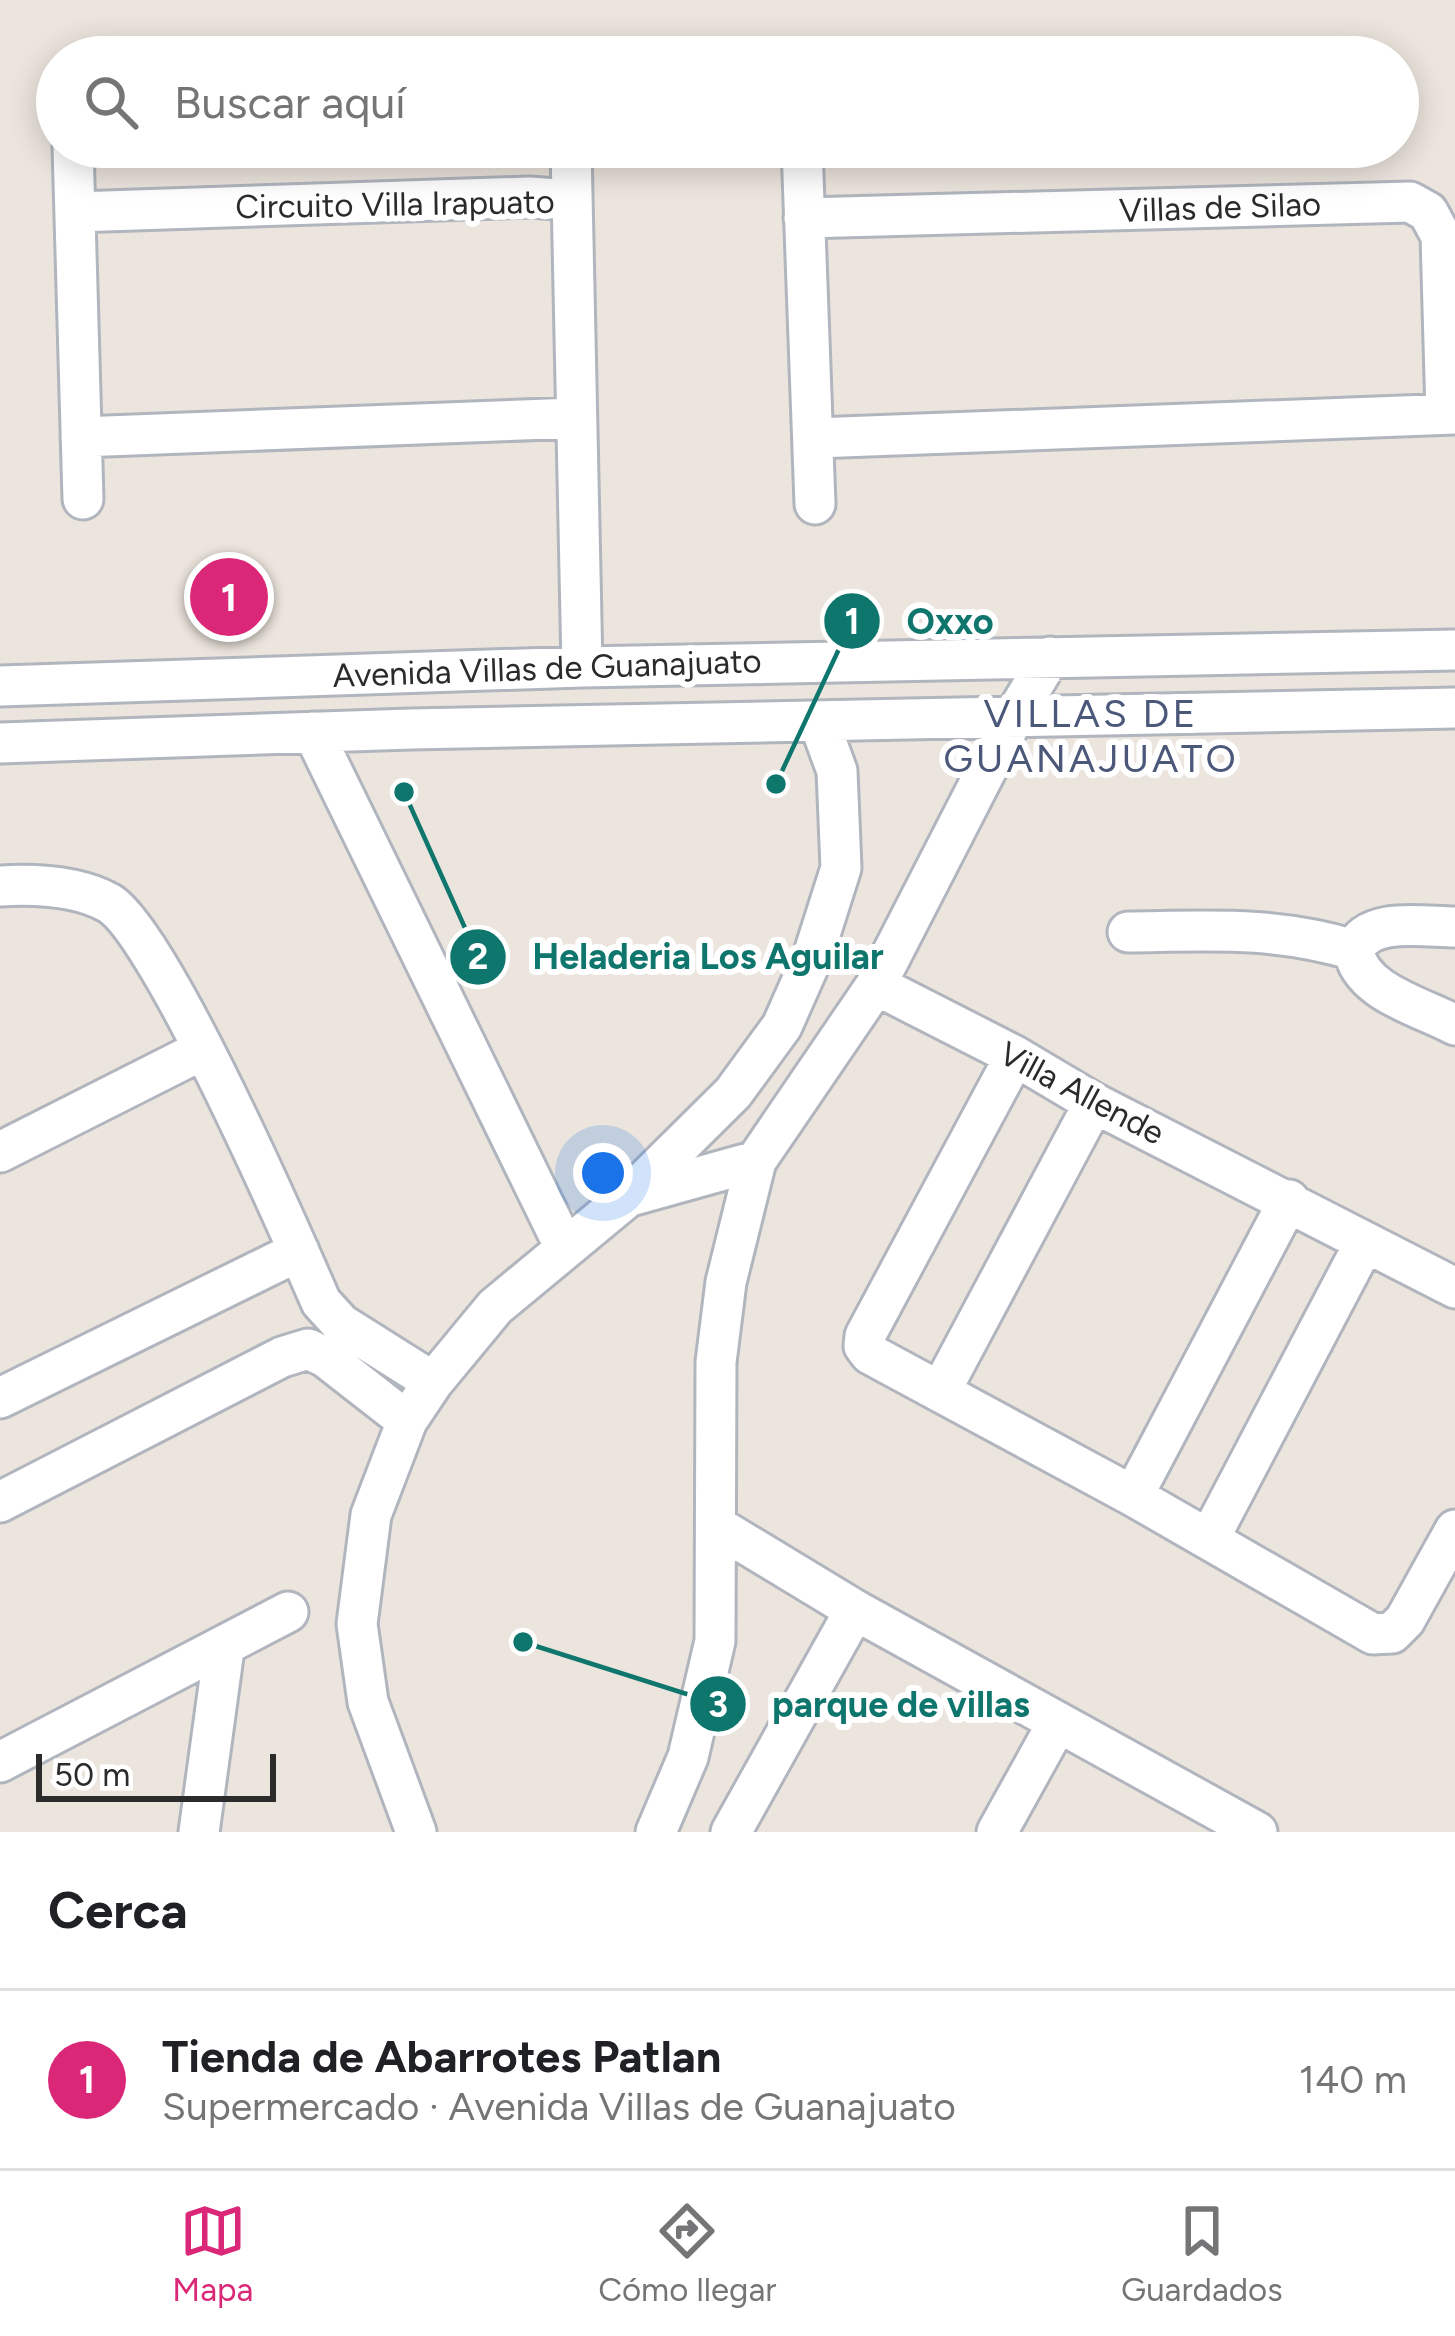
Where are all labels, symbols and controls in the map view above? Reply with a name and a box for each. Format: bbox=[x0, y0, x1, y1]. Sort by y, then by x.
search box bbox=[36, 36, 1419, 168]
icon: search bbox=[78, 69, 144, 135]
text: Buscar aquí bbox=[174, 75, 406, 129]
street label: Circuito Villa Irapuato bbox=[235, 182, 555, 226]
street label: Villas de Silao bbox=[1118, 184, 1322, 230]
pin: 1 bbox=[190, 552, 268, 642]
callout: Oxxo bbox=[822, 585, 1017, 657]
text: 1 bbox=[844, 600, 860, 643]
text: Oxxo bbox=[906, 600, 994, 643]
street label: Avenida Villas de Guanajuato bbox=[332, 641, 762, 695]
district label: VILLAS DE GUANAJUATO bbox=[943, 690, 1239, 782]
callout: Heladeria Los Aguilar bbox=[448, 921, 908, 993]
text: 2 bbox=[468, 935, 488, 978]
text: Heladeria Los Aguilar bbox=[532, 935, 884, 978]
street label: Villa Allende bbox=[993, 1033, 1171, 1153]
your location bbox=[573, 1143, 633, 1203]
callout: parque de villas bbox=[688, 1668, 1054, 1740]
text: 3 bbox=[708, 1683, 728, 1726]
text: parque de villas bbox=[772, 1683, 1030, 1726]
scale bar bbox=[36, 1748, 276, 1801]
text: 50 m bbox=[54, 1755, 130, 1794]
text: Cerca bbox=[48, 1880, 188, 1941]
text: Tienda de Abarrotes Patlan bbox=[162, 2029, 721, 2083]
text: 1 bbox=[79, 2056, 95, 2103]
text: 140 m bbox=[1299, 2056, 1407, 2103]
text: Supermercado · Avenida Villas de Guanajuato bbox=[162, 2083, 956, 2130]
tab: Mapa bbox=[172, 2198, 253, 2309]
tab: Cómo llegar bbox=[598, 2198, 776, 2309]
tab: Guardados bbox=[1121, 2198, 1283, 2309]

